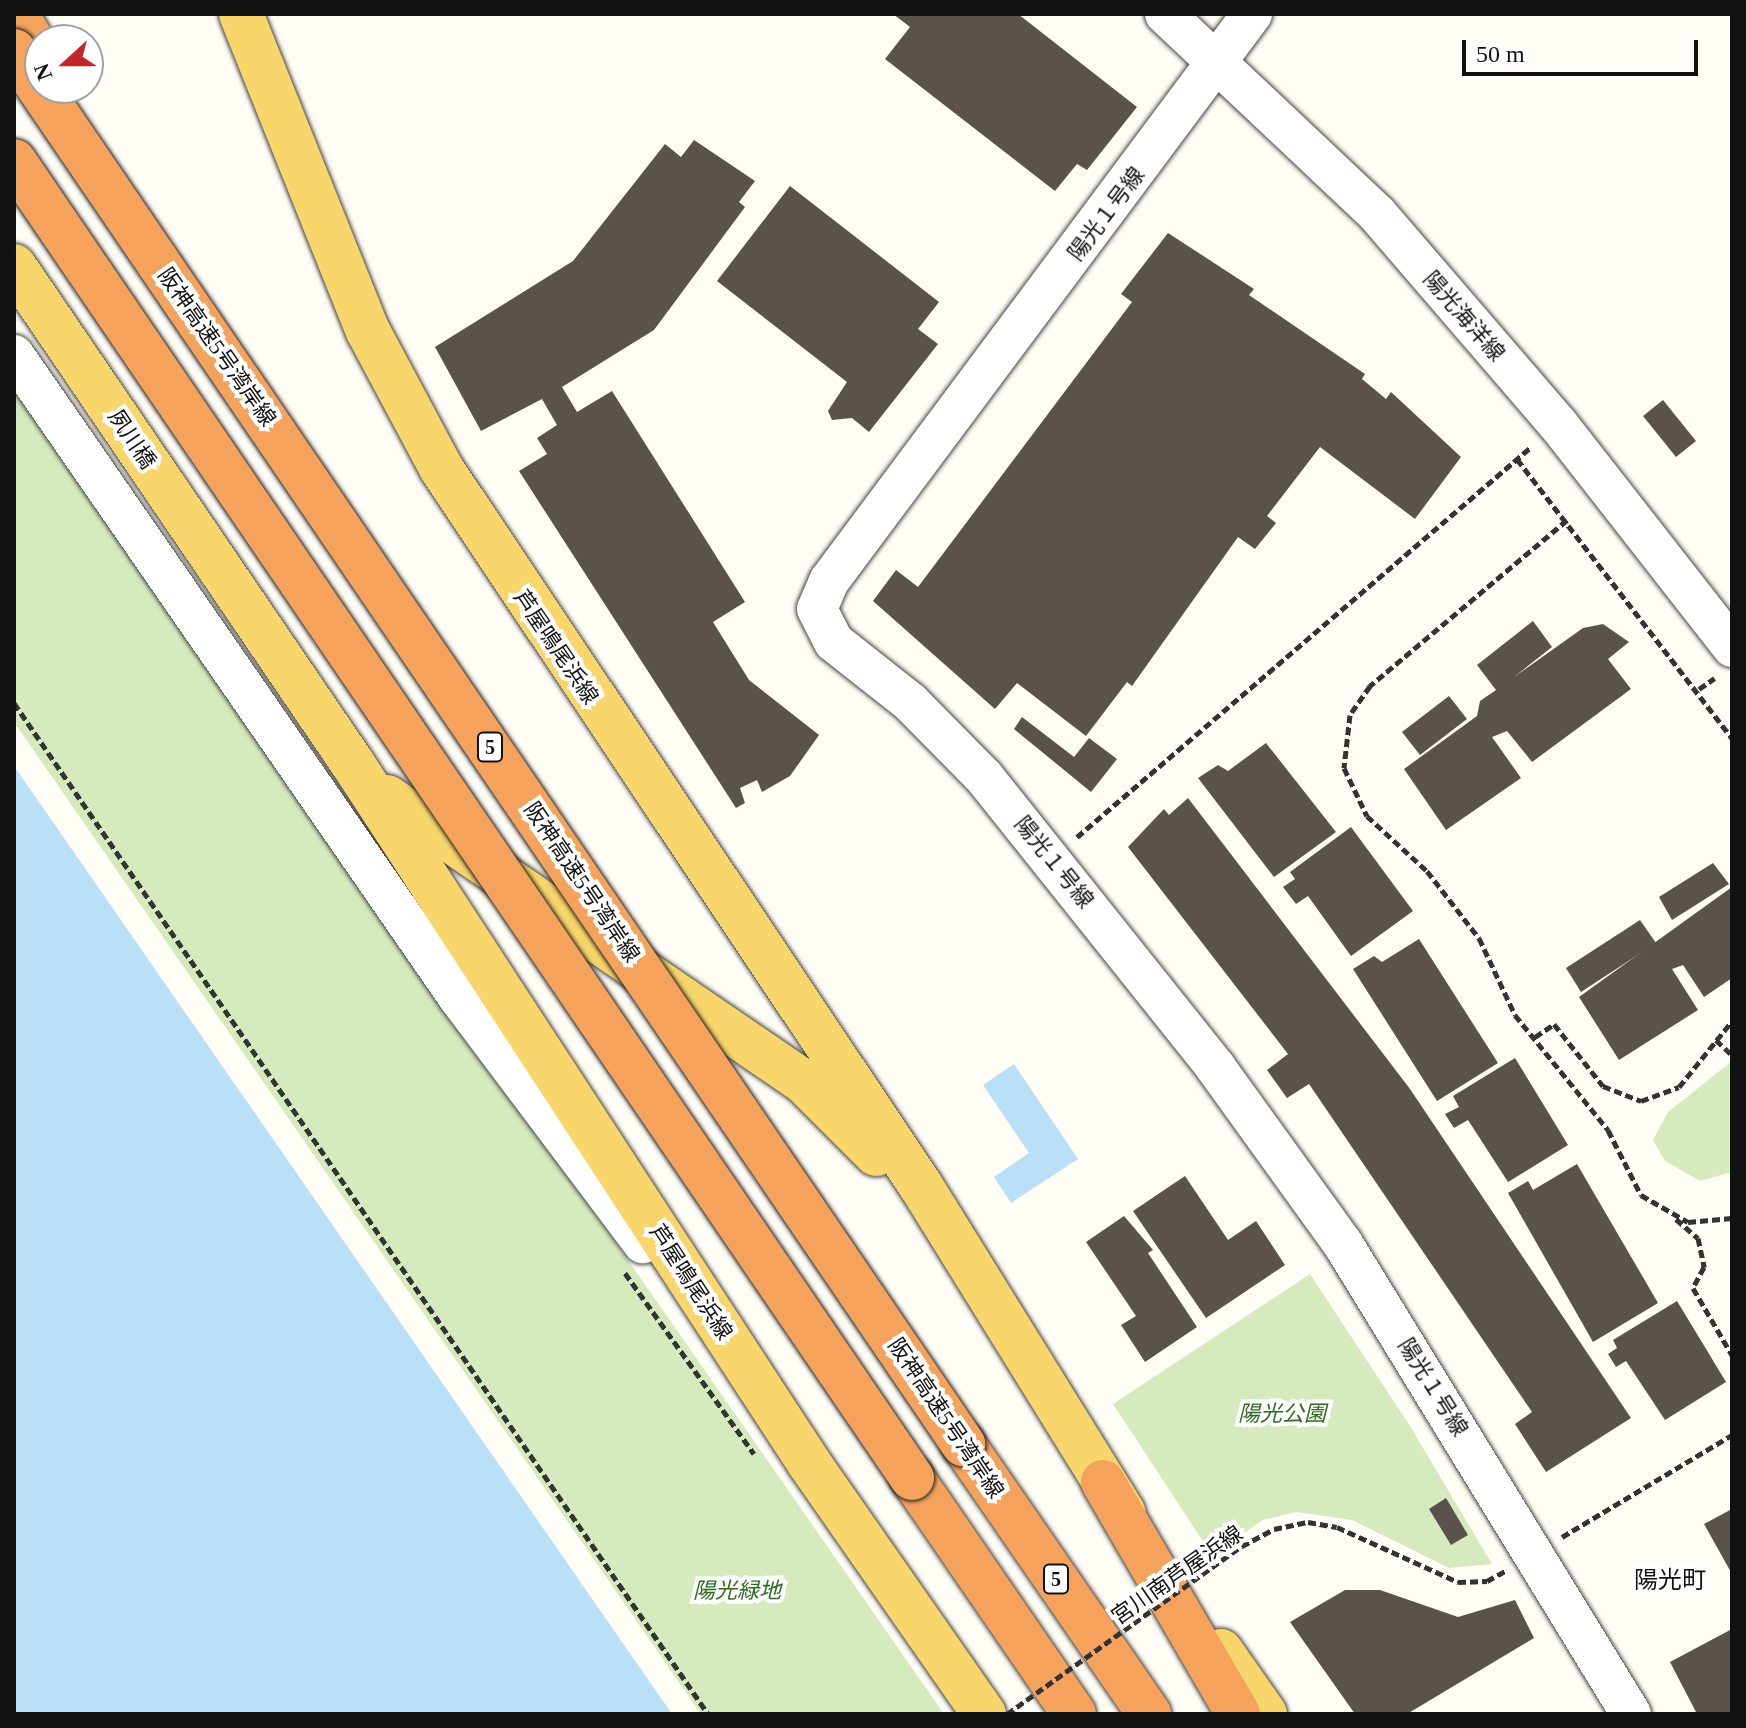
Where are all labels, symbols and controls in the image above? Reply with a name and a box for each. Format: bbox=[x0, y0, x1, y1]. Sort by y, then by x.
north arrow bbox=[24, 24, 104, 104]
scale bar bbox=[1466, 24, 1702, 74]
text: 50 m bbox=[1476, 41, 1525, 67]
text: N bbox=[28, 60, 58, 84]
street label: 陽光１号線 bbox=[1062, 162, 1150, 266]
street label: 阪神高速5号湾岸線 bbox=[153, 263, 281, 431]
street label: 陽光海洋線 bbox=[1418, 266, 1510, 366]
street label: 夙川橋 bbox=[103, 404, 161, 474]
street label: 芦屋鳴尾浜線 bbox=[508, 585, 604, 709]
road number: 5 bbox=[476, 731, 504, 763]
street label: 阪神高速5号湾岸線 bbox=[519, 797, 645, 967]
street label: 陽光１号線 bbox=[1009, 811, 1099, 913]
street label: 芦屋鳴尾浜線 bbox=[644, 1219, 738, 1345]
street label: 阪神高速5号湾岸線 bbox=[883, 1333, 1009, 1503]
street label: 陽光１号線 bbox=[1393, 1333, 1473, 1441]
park label: 陽光公園 bbox=[1238, 1401, 1326, 1427]
street label: 宮川南芦屋浜線 bbox=[1106, 1520, 1248, 1630]
road number: 5 bbox=[1042, 1563, 1070, 1595]
district label: 陽光町 bbox=[1634, 1567, 1706, 1595]
park label: 陽光緑地 bbox=[693, 1578, 781, 1604]

